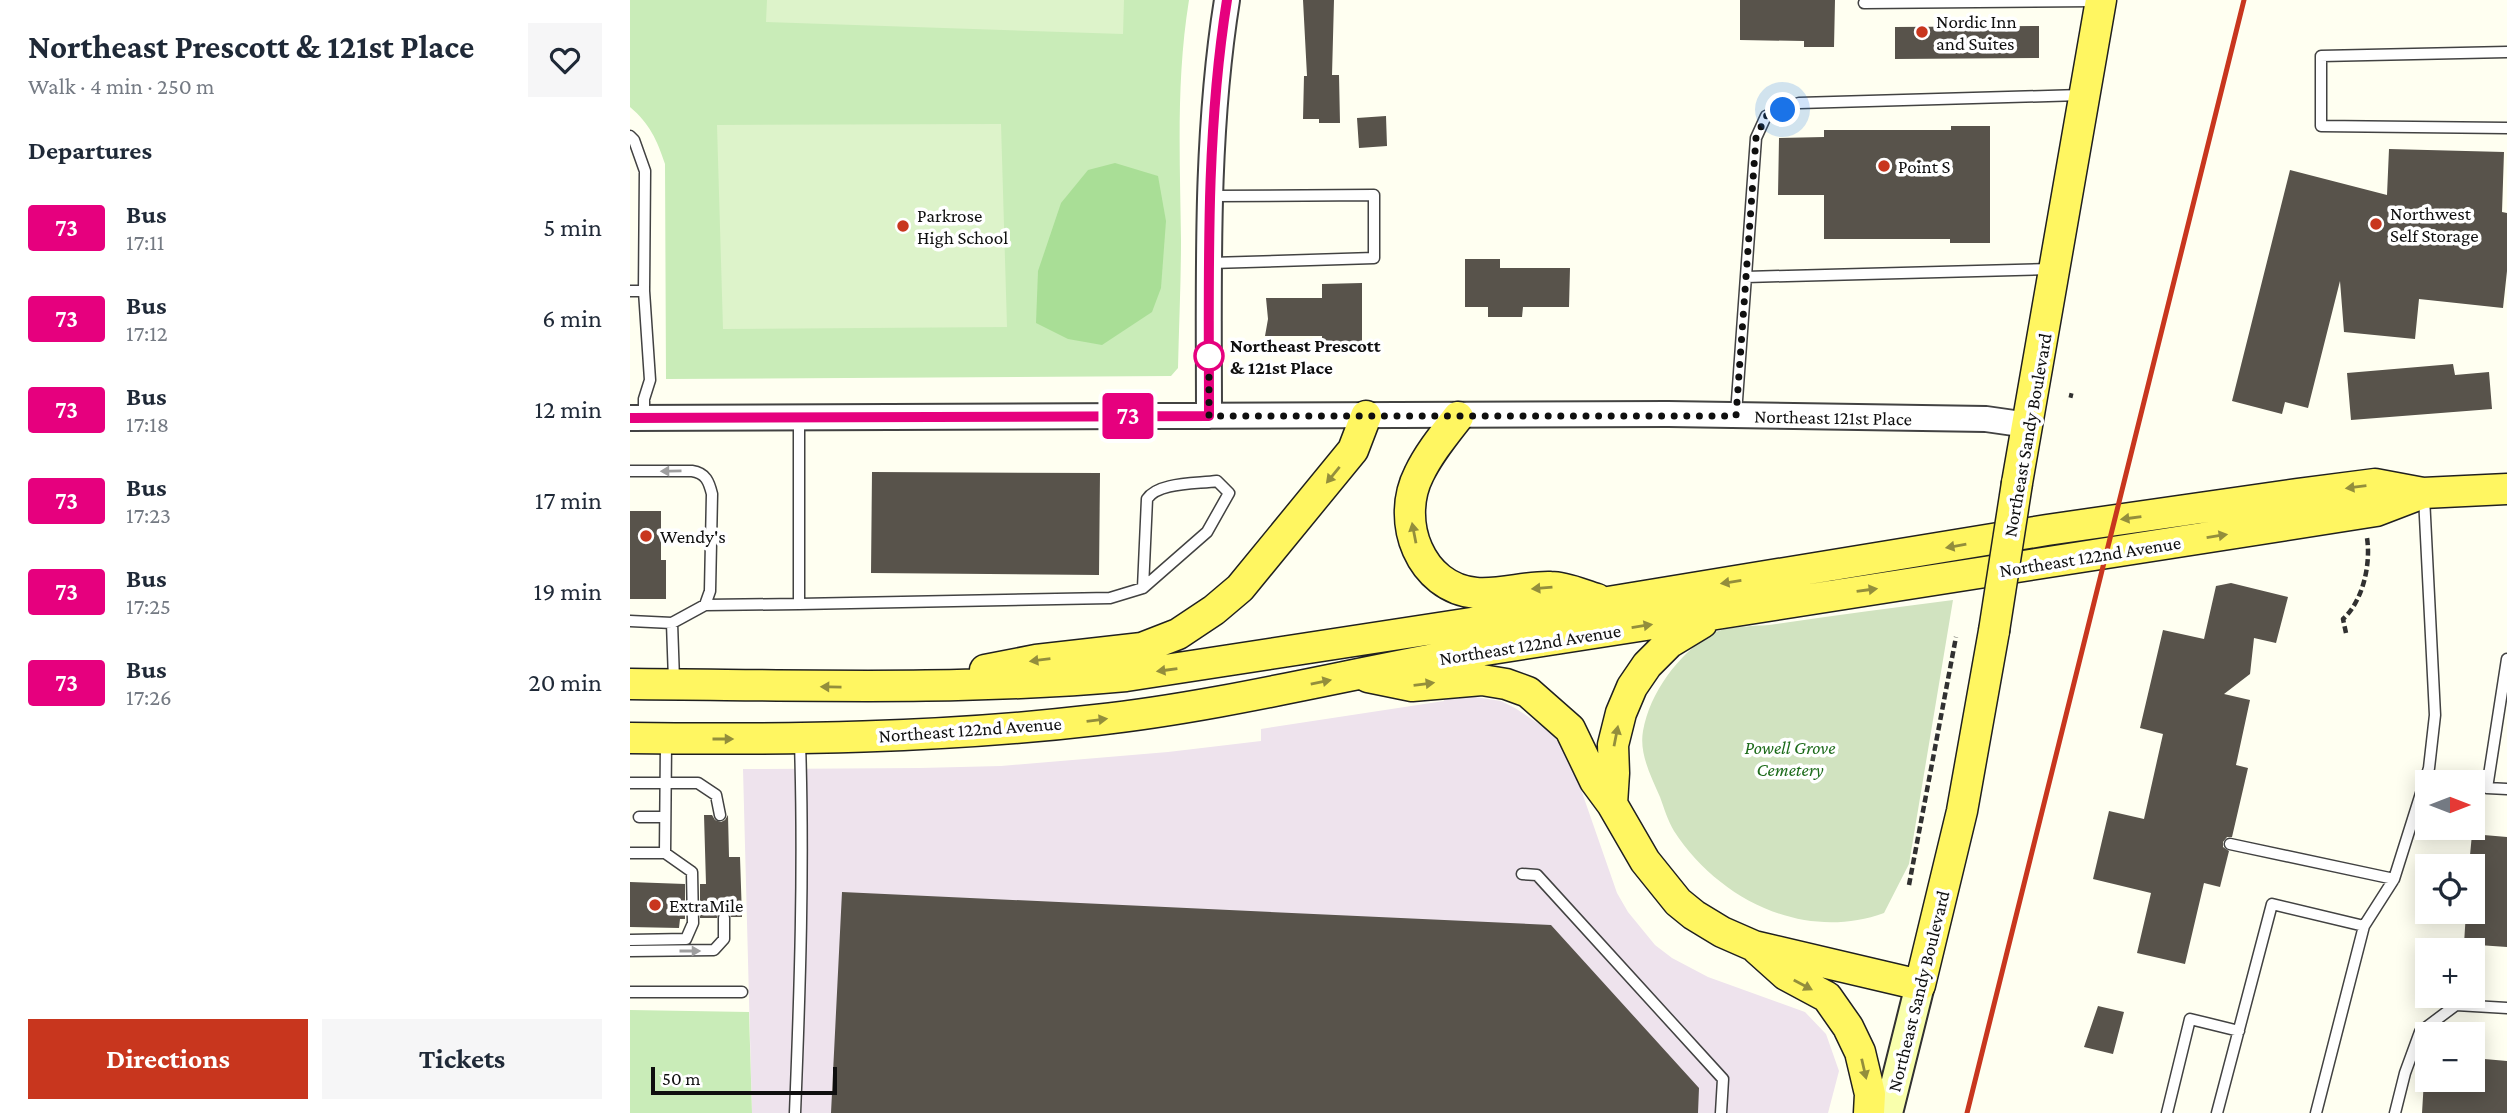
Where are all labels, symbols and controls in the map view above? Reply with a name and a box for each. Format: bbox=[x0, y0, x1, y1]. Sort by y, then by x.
place label: Nordic Inn and Suites bbox=[1936, 11, 2017, 54]
button: heart bbox=[528, 23, 602, 97]
marker: Nordic Inn and Suites bbox=[1914, 24, 1930, 40]
text: Northeast Prescott & 121st Place bbox=[28, 28, 474, 65]
text: Walk · 4 min · 250 m bbox=[28, 73, 215, 99]
your location bbox=[1765, 92, 1800, 127]
text: Departures bbox=[28, 136, 152, 165]
place label: Point S bbox=[1898, 156, 1951, 177]
marker: Point S bbox=[1876, 158, 1892, 174]
text: Bus bbox=[126, 200, 167, 229]
place label: Northwest Self Storage bbox=[2390, 203, 2479, 246]
place label: Parkrose High School bbox=[917, 205, 1008, 248]
text: 5 min bbox=[543, 213, 602, 242]
text: 73 bbox=[55, 214, 78, 241]
marker: Northwest Self Storage bbox=[2368, 216, 2384, 232]
marker: Parkrose High School bbox=[895, 218, 911, 234]
text: 17:11 bbox=[126, 229, 164, 255]
text: Bus bbox=[126, 291, 167, 320]
text: 6 min bbox=[542, 304, 602, 333]
text: 73 bbox=[55, 305, 78, 332]
text: 17:12 bbox=[126, 320, 168, 346]
street label: Northeast Sandy Boulevard bbox=[1999, 331, 2056, 539]
place label: Northeast Prescott & 121st Place bbox=[1230, 335, 1381, 378]
marker: Northeast Prescott & 121st Place bbox=[1194, 341, 1224, 371]
text: Bus bbox=[126, 382, 167, 411]
line badge: 73 bbox=[1096, 393, 1160, 439]
text: 12 min bbox=[534, 395, 602, 424]
text: 73 bbox=[55, 396, 78, 423]
text: 73 bbox=[1116, 402, 1140, 429]
street label: Northeast 121st Place bbox=[1754, 406, 1912, 429]
text: 17:18 bbox=[126, 411, 169, 437]
one-way arrow bbox=[660, 465, 682, 477]
one-way arrow bbox=[1326, 466, 1341, 483]
text: Bus bbox=[126, 473, 167, 502]
one-way arrow bbox=[2345, 481, 2367, 492]
text: 17 min bbox=[535, 486, 602, 515]
text: 73 bbox=[55, 487, 78, 514]
text: 17:23 bbox=[126, 502, 171, 528]
one-way arrow bbox=[2120, 513, 2142, 524]
one-way arrow bbox=[1408, 522, 1419, 544]
place label: Wendy's bbox=[660, 526, 726, 547]
marker: Wendy's bbox=[638, 528, 654, 544]
one-way arrow bbox=[2206, 530, 2228, 541]
street label: Northeast 122nd Avenue bbox=[1998, 532, 2182, 581]
one-way arrow bbox=[1945, 541, 1967, 552]
text: Bus bbox=[126, 564, 167, 593]
text: 19 min bbox=[534, 577, 602, 606]
one-way arrow bbox=[1720, 577, 1742, 588]
text: 73 bbox=[55, 578, 78, 605]
one-way arrow bbox=[1531, 583, 1553, 594]
one-way arrow bbox=[1856, 585, 1878, 596]
text: 17:25 bbox=[126, 593, 171, 619]
street label: Northeast 122nd Avenue bbox=[1438, 620, 1622, 669]
one-way arrow bbox=[1631, 620, 1653, 631]
text: Bus bbox=[126, 655, 167, 684]
one-way arrow bbox=[1029, 655, 1051, 666]
one-way arrow bbox=[1155, 665, 1177, 676]
text: 20 min bbox=[528, 668, 602, 697]
text: 73 bbox=[55, 669, 78, 696]
one-way arrow bbox=[1310, 676, 1332, 687]
one-way arrow bbox=[1414, 679, 1436, 690]
one-way arrow bbox=[820, 681, 842, 693]
text: 17:26 bbox=[126, 684, 172, 710]
street label: Northeast 122nd Avenue bbox=[878, 713, 1062, 746]
one-way arrow bbox=[1086, 714, 1108, 725]
one-way arrow bbox=[1610, 725, 1621, 747]
one-way arrow bbox=[712, 733, 734, 745]
park label: Powell Grove Cemetery bbox=[1744, 737, 1836, 780]
north arrow bbox=[2415, 770, 2485, 840]
map controls bbox=[2415, 770, 2485, 1092]
button: locate bbox=[2415, 854, 2485, 924]
street label: Northeast Sandy Boulevard bbox=[1883, 888, 1954, 1094]
place label: ExtraMile bbox=[669, 895, 743, 916]
marker: ExtraMile bbox=[647, 897, 663, 913]
button: + bbox=[2415, 938, 2485, 1008]
one-way arrow bbox=[680, 945, 702, 957]
one-way arrow bbox=[1794, 978, 1814, 990]
button: Directions bbox=[28, 1019, 308, 1099]
button: Tickets bbox=[322, 1019, 602, 1099]
button: − bbox=[2415, 1022, 2485, 1092]
one-way arrow bbox=[1859, 1058, 1870, 1080]
scale bar bbox=[651, 1064, 836, 1096]
text: 50 m bbox=[662, 1068, 701, 1089]

